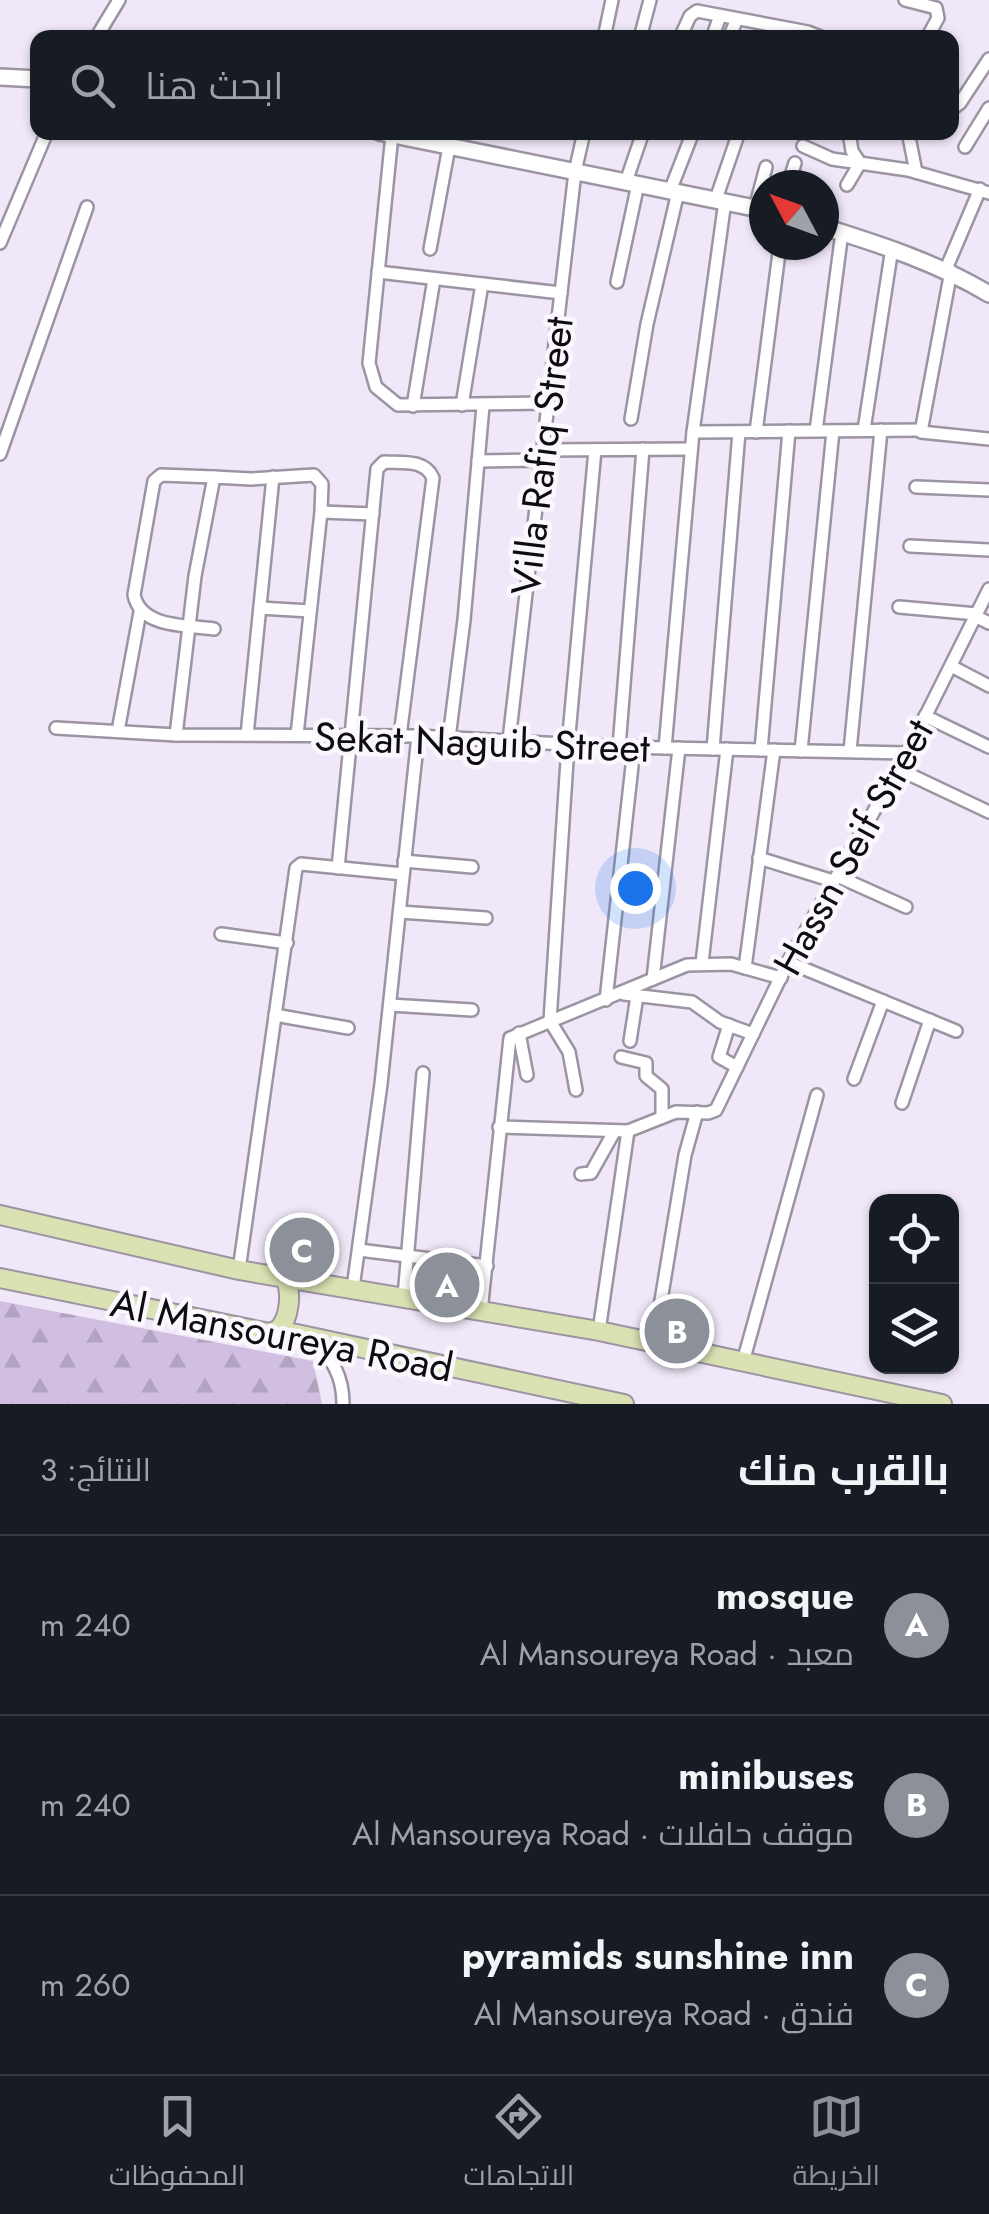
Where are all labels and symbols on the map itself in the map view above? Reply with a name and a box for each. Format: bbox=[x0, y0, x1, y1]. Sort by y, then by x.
north arrow bbox=[749, 170, 839, 260]
street label: Villa Rafiq Street bbox=[496, 313, 588, 599]
street label: Sekat Naguib Street bbox=[313, 707, 651, 777]
street label: Hassn Seif Street bbox=[759, 708, 948, 986]
your location bbox=[610, 863, 661, 914]
pin: C bbox=[270, 1212, 334, 1288]
pin: A bbox=[414, 1248, 480, 1322]
street label: Al Mansoureya Road bbox=[107, 1278, 457, 1392]
pin: B bbox=[644, 1294, 710, 1368]

